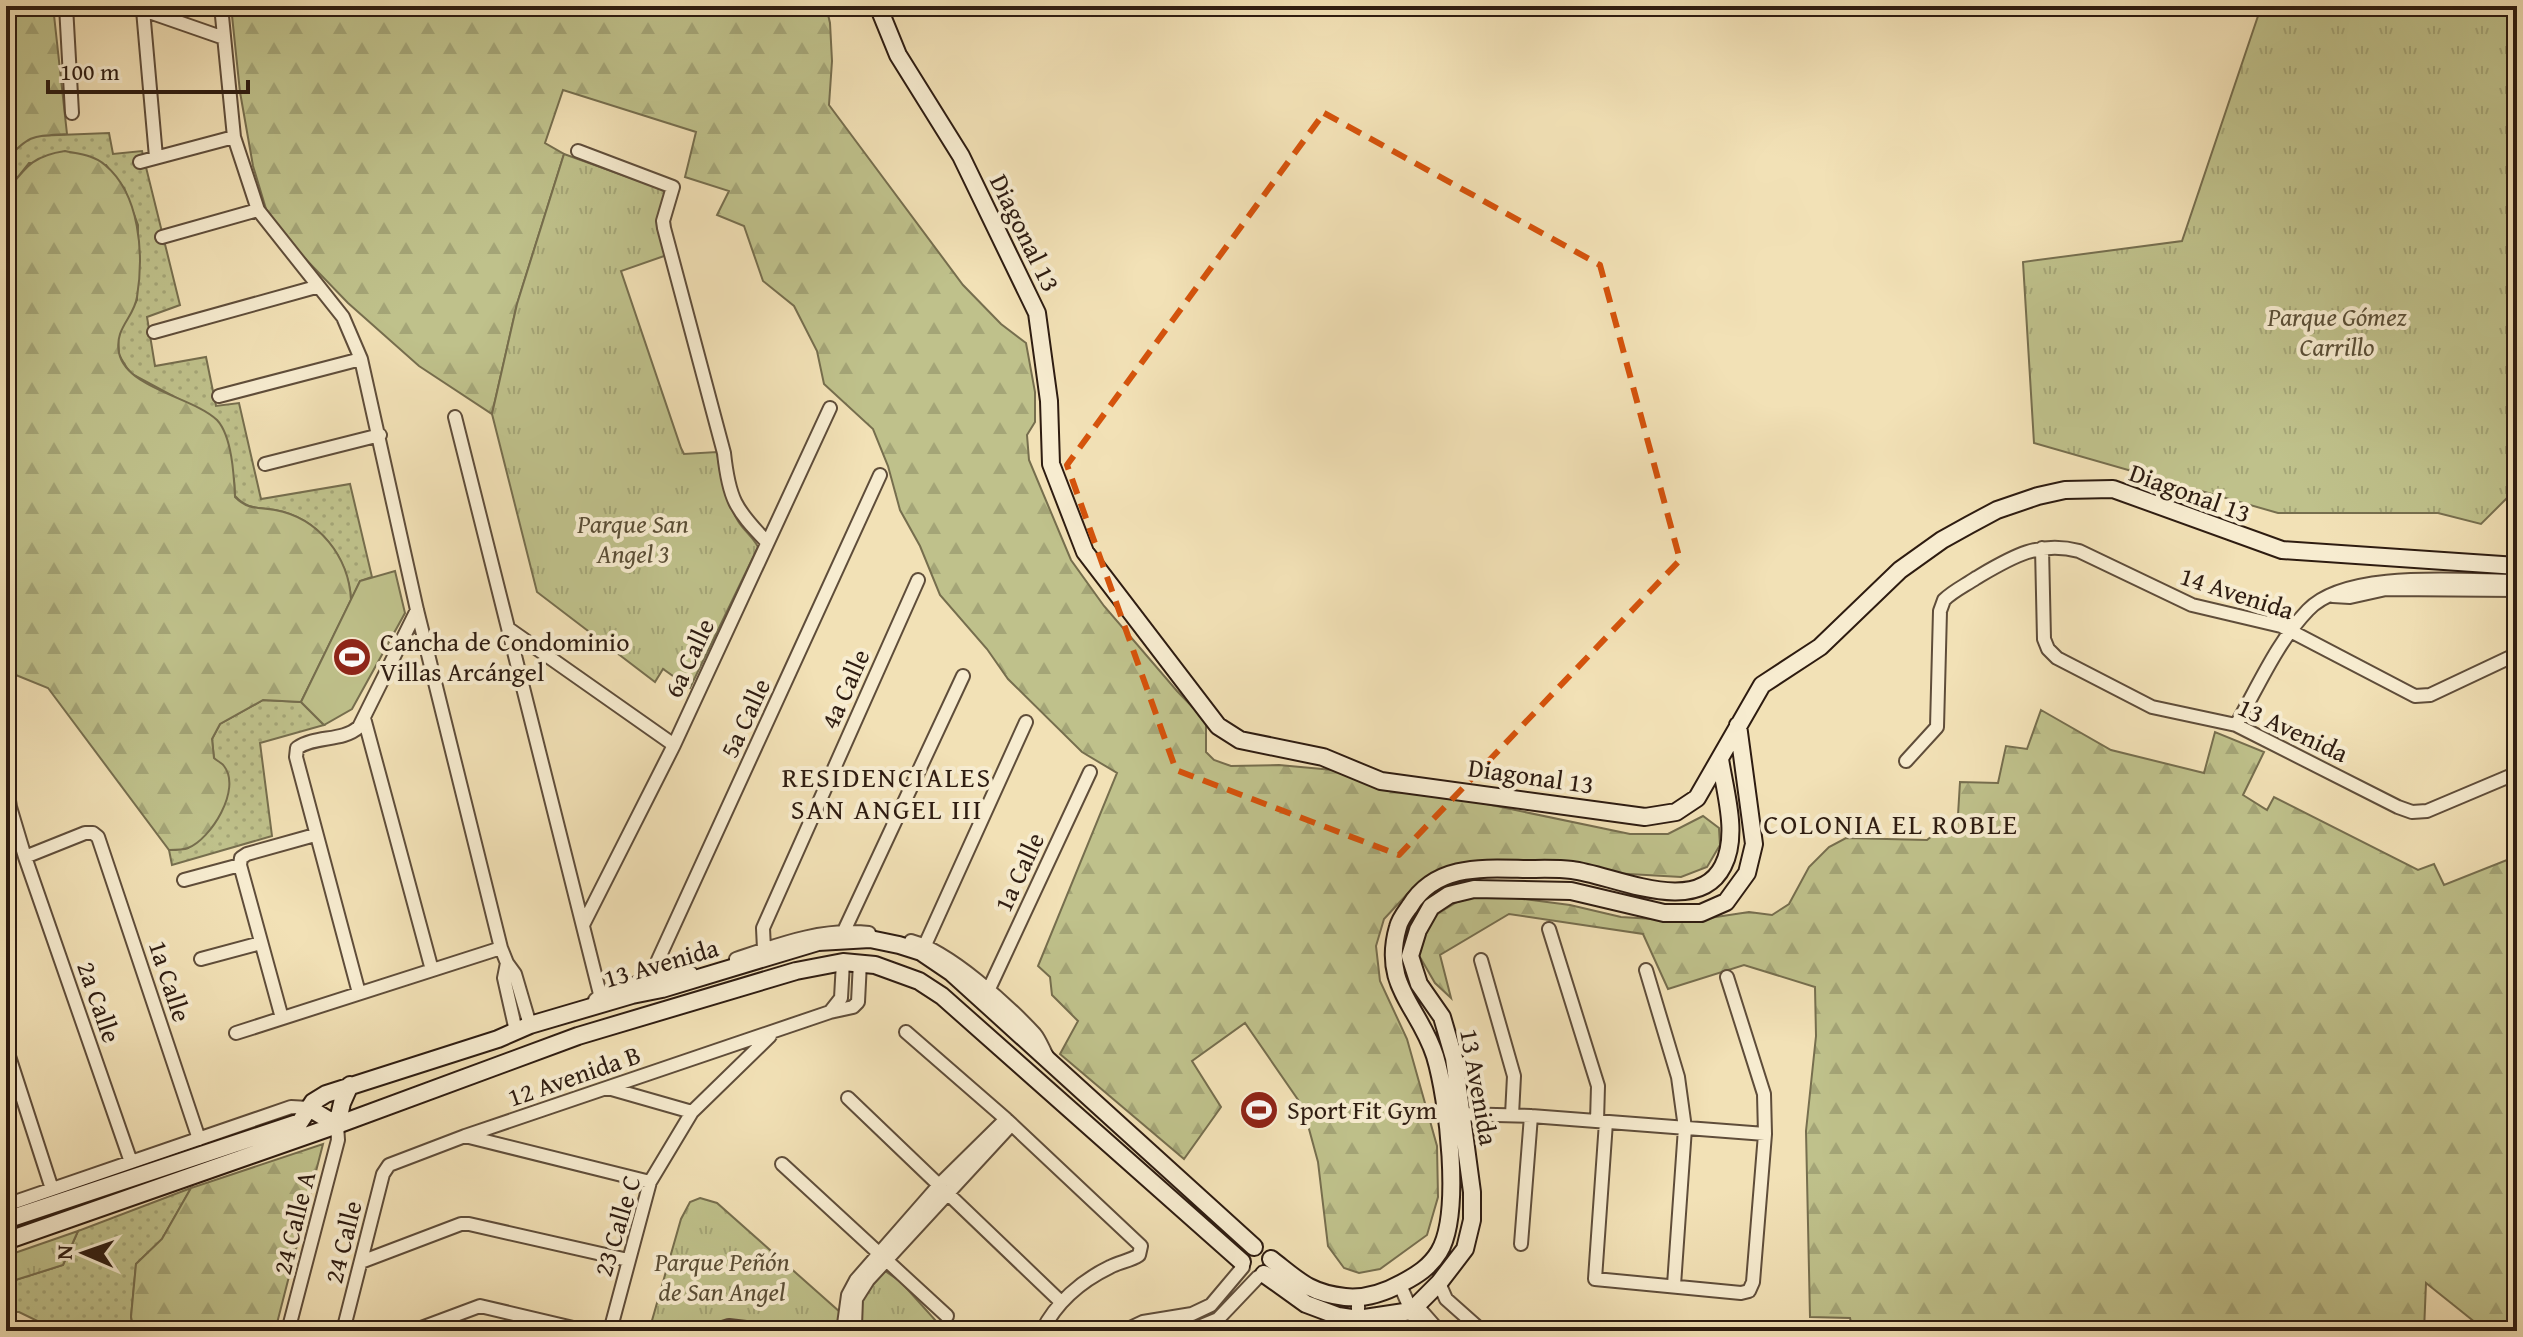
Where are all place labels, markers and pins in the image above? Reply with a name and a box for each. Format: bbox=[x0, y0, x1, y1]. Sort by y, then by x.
place label: Cancha de Condominio Villas Arcángel bbox=[380, 622, 629, 691]
sports icon: Cancha de Condominio Villas Arcángel bbox=[331, 636, 373, 678]
sports icon: Sport Fit Gym bbox=[1238, 1089, 1280, 1131]
place label: Sport Fit Gym bbox=[1287, 1090, 1437, 1129]

